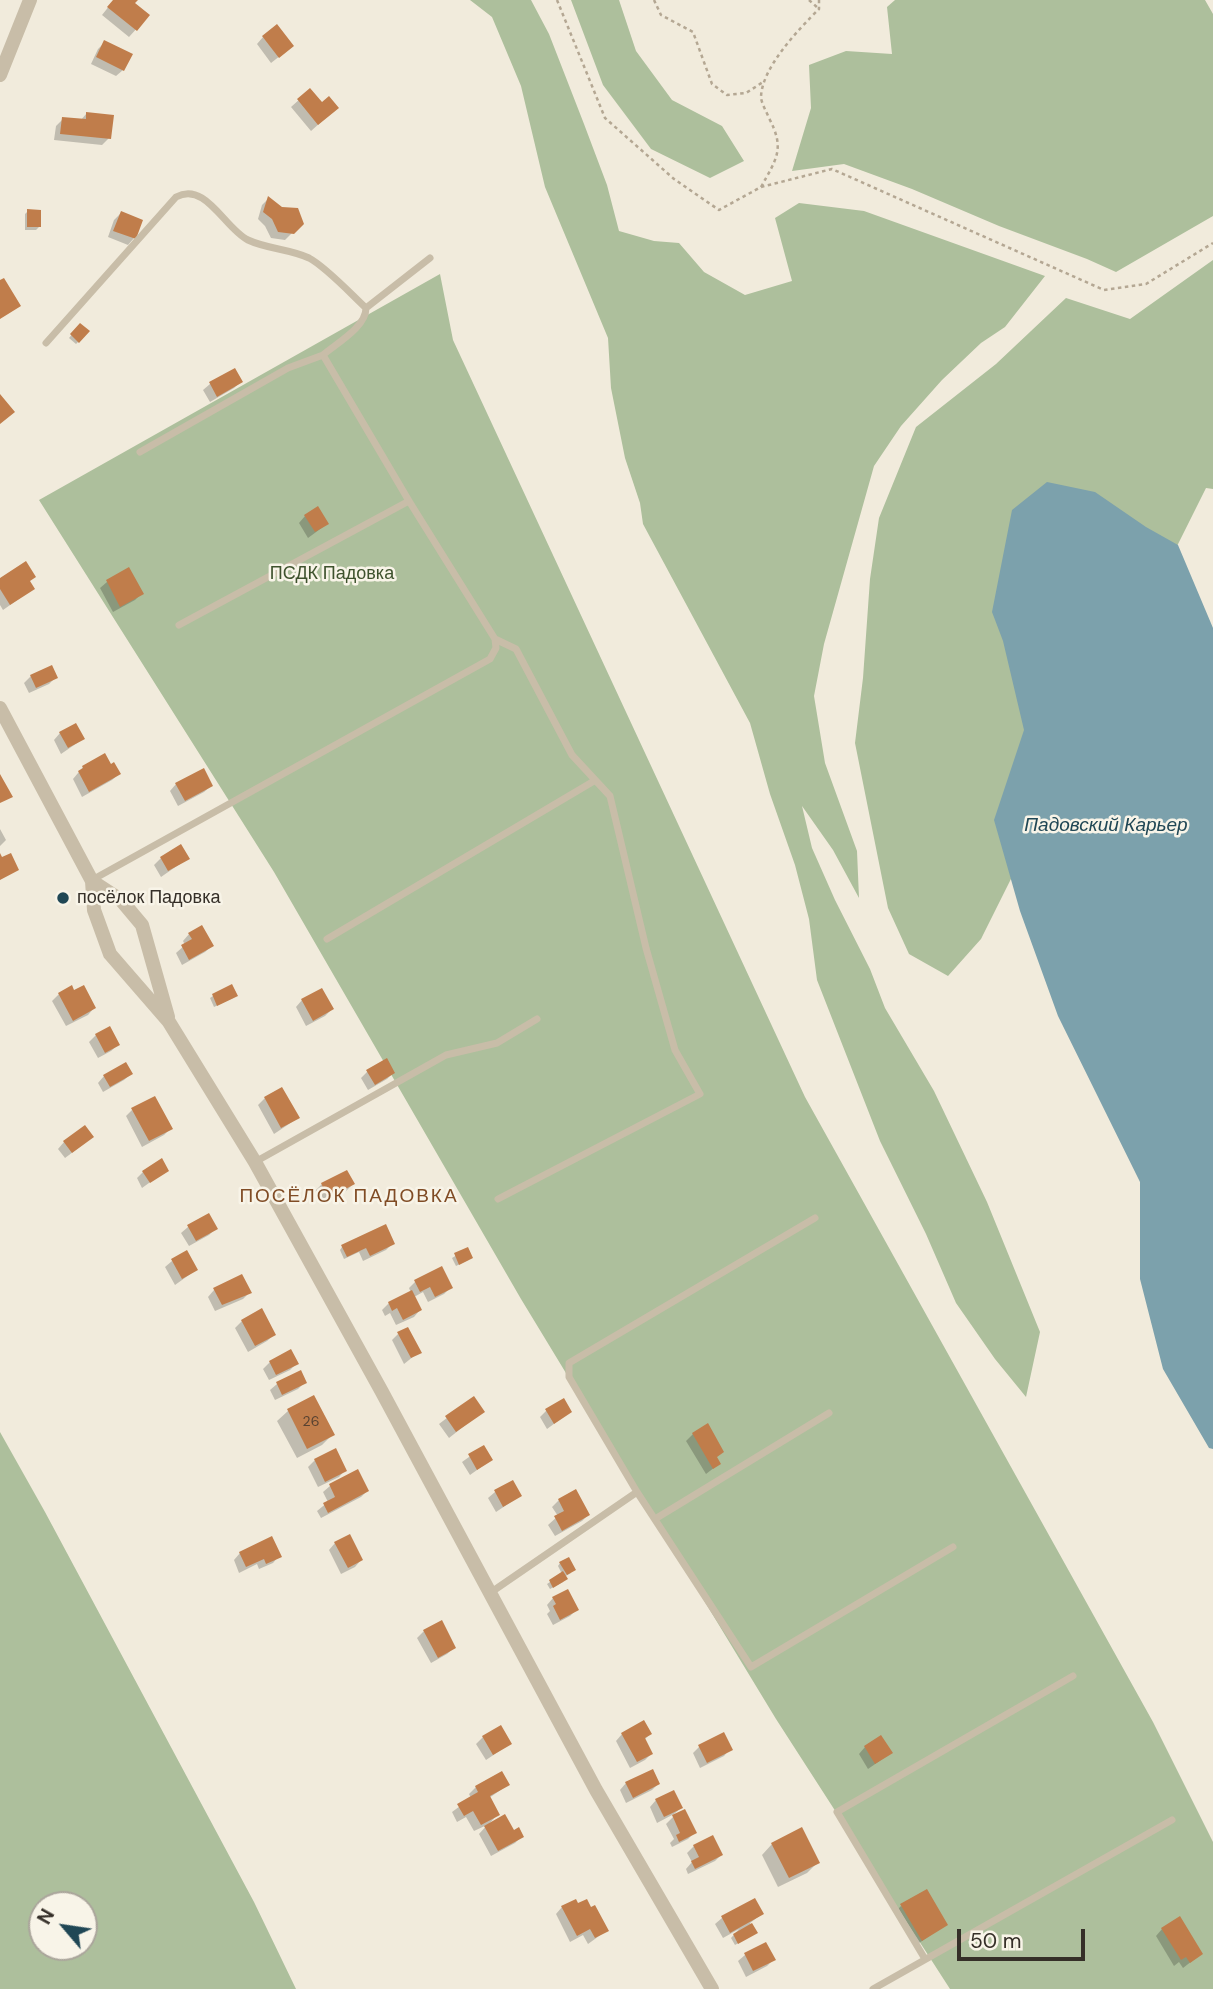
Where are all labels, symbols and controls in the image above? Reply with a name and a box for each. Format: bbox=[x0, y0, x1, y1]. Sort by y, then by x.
park label: ПСДК Падовка bbox=[270, 563, 394, 585]
water label: Падовский Карьер bbox=[1024, 815, 1188, 837]
place label: посёлок Падовка bbox=[77, 887, 220, 909]
marker: посёлок Падовка bbox=[55, 890, 71, 906]
district label: ПОСЁЛОК ПАДОВКА bbox=[241, 1186, 457, 1208]
house number: 26 bbox=[303, 1414, 319, 1430]
north arrow bbox=[28, 1891, 98, 1961]
text: N bbox=[32, 1904, 60, 1929]
scale bar bbox=[961, 1916, 1089, 1960]
text: 50 m bbox=[970, 1927, 1021, 1955]

